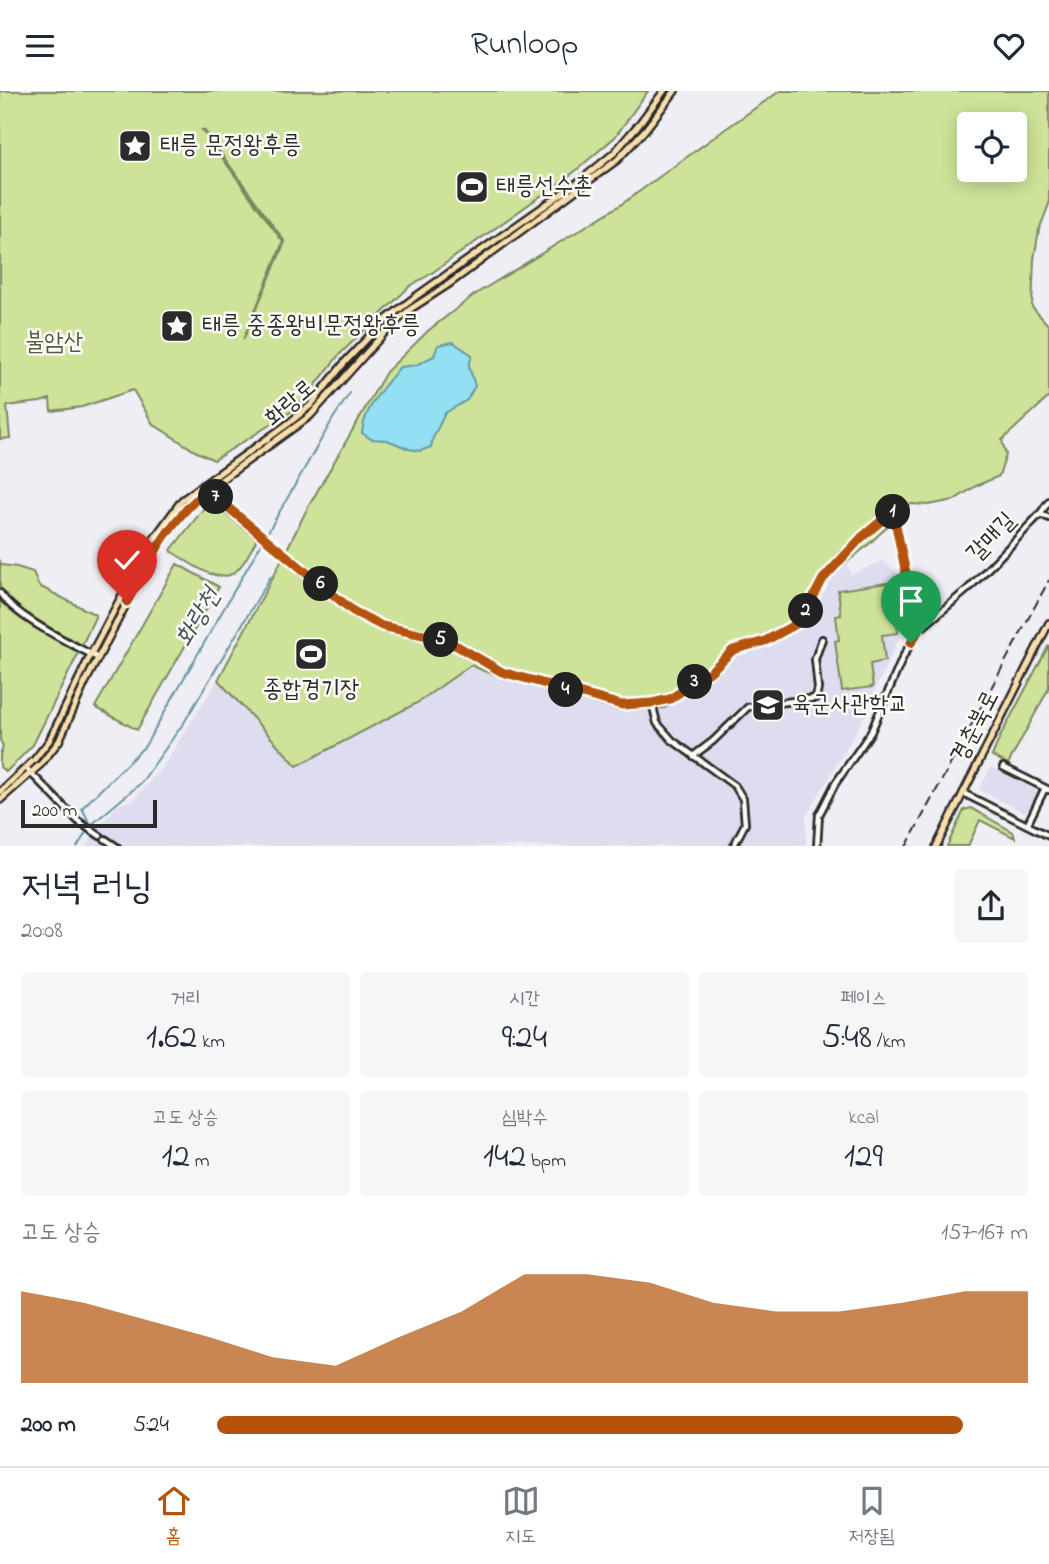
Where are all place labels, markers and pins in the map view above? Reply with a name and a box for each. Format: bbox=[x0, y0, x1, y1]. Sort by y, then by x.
place icon: 태릉 문정왕후릉 bbox=[116, 127, 154, 165]
place label: 태릉 문정왕후릉 bbox=[160, 129, 301, 164]
sports icon: 태릉선수촌 bbox=[453, 168, 491, 206]
place label: 태릉선수촌 bbox=[496, 170, 593, 205]
place icon: 태릉 중종왕비문정왕후릉 bbox=[158, 307, 196, 345]
place label: 태릉 중종왕비문정왕후릉 bbox=[202, 309, 420, 344]
pin: 7 bbox=[198, 479, 234, 515]
pin: 1 bbox=[876, 495, 910, 529]
pin bbox=[97, 530, 157, 602]
pin: 6 bbox=[304, 567, 338, 601]
pin bbox=[881, 571, 941, 643]
pin: 2 bbox=[788, 594, 824, 629]
pin: 5 bbox=[424, 623, 458, 657]
sports icon: 종합경기장 bbox=[292, 635, 330, 673]
pin: 3 bbox=[678, 665, 712, 699]
place label: 종합경기장 bbox=[263, 673, 359, 708]
pin: 4 bbox=[548, 673, 584, 707]
school or university icon: 육군사관학교 bbox=[749, 686, 787, 724]
place label: 육군사관학교 bbox=[792, 688, 908, 723]

